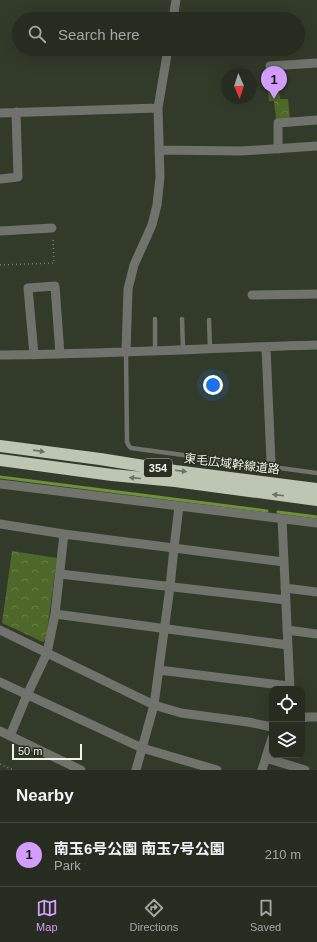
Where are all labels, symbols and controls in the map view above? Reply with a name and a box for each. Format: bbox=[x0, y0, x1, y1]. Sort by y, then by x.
search box bbox=[12, 12, 305, 56]
icon: search bbox=[26, 23, 48, 45]
text: Search here bbox=[58, 26, 140, 43]
pin: 1 bbox=[261, 66, 287, 99]
north arrow bbox=[221, 68, 257, 104]
your location bbox=[203, 375, 223, 395]
one-way arrow bbox=[33, 448, 45, 454]
street label: 東毛広域幹線道路 bbox=[183, 451, 281, 477]
road number: 354 bbox=[144, 459, 172, 477]
one-way arrow bbox=[175, 468, 187, 474]
one-way arrow bbox=[129, 474, 141, 481]
one-way arrow bbox=[272, 492, 284, 498]
map controls bbox=[269, 686, 305, 758]
button: locate bbox=[269, 686, 305, 722]
button: layers bbox=[269, 722, 305, 758]
scale bar bbox=[12, 742, 82, 761]
text: 50 m bbox=[18, 745, 42, 757]
text: Nearby bbox=[16, 786, 74, 805]
text: 南玉6号公園 南玉7号公園 bbox=[54, 840, 225, 857]
text: 1 bbox=[25, 847, 33, 862]
text: 210 m bbox=[265, 847, 301, 862]
text: Park bbox=[54, 858, 81, 873]
tab: Map bbox=[36, 897, 58, 933]
tab: Directions bbox=[129, 897, 178, 933]
tab: Saved bbox=[250, 897, 281, 933]

